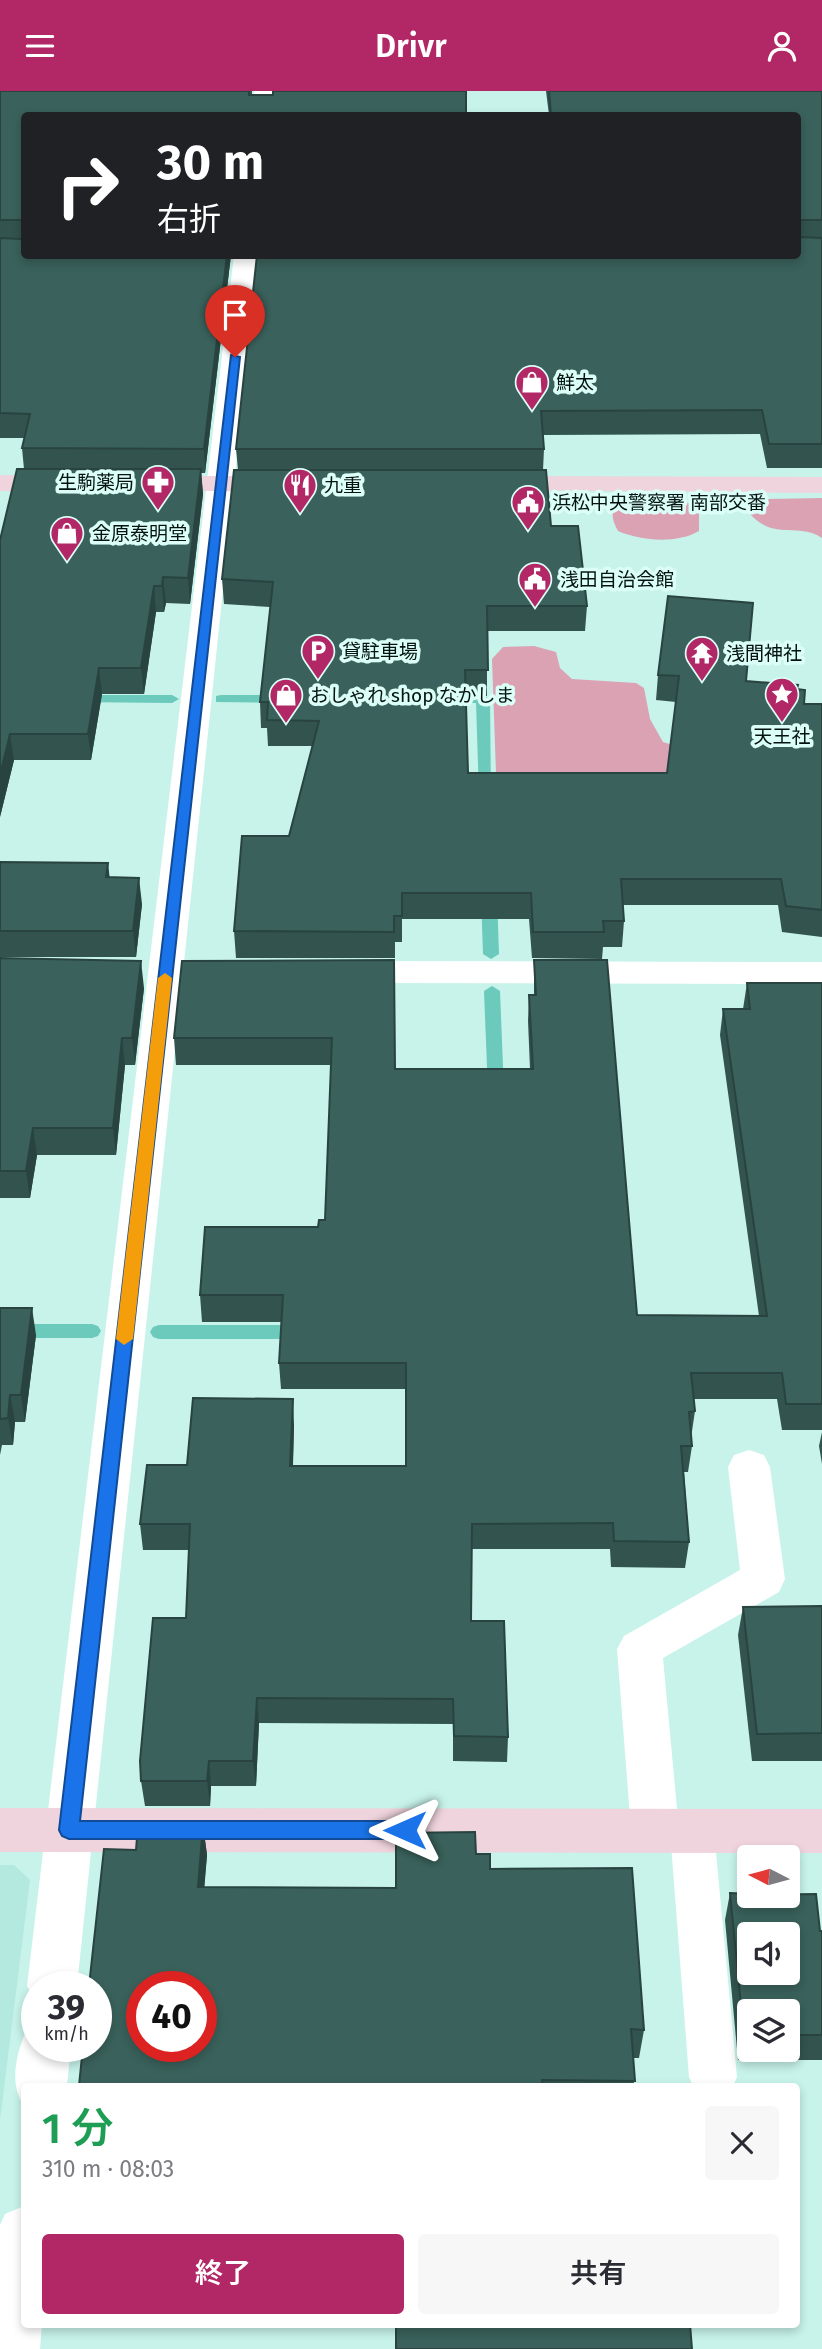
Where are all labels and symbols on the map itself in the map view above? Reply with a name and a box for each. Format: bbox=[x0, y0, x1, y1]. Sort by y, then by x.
pin bbox=[205, 285, 265, 357]
shop icon: 鮮太 bbox=[513, 363, 551, 412]
place label: 鮮太 bbox=[556, 371, 594, 394]
pharmacy icon: 生駒薬局 bbox=[139, 463, 177, 512]
restaurant icon: 九重 bbox=[281, 466, 319, 515]
place label: 生駒薬局 bbox=[58, 471, 134, 494]
place label: 九重 bbox=[324, 474, 362, 497]
public building icon: 浜松中央警察署 南部交番 bbox=[509, 483, 547, 532]
place label: 浜松中央警察署 南部交番 bbox=[552, 491, 766, 514]
shop icon: 金原泰明堂 bbox=[48, 514, 86, 563]
place label: 金原泰明堂 bbox=[92, 522, 187, 545]
public building icon: 浅田自治会館 bbox=[516, 560, 554, 609]
place label: 浅田自治会館 bbox=[560, 568, 674, 591]
parking icon: 貸駐車場 bbox=[299, 632, 337, 681]
temple icon: 浅間神社 bbox=[683, 634, 721, 683]
place label: 貸駐車場 bbox=[342, 640, 418, 663]
place label: 浅間神社 bbox=[726, 642, 802, 665]
place icon: 天王社 bbox=[763, 675, 801, 724]
shop icon: おしゃれ shop なかしま bbox=[267, 676, 305, 725]
place label: おしゃれ shop なかしま bbox=[310, 684, 514, 707]
place label: 天王社 bbox=[753, 725, 811, 748]
position arrow bbox=[368, 1793, 442, 1867]
north arrow bbox=[737, 1845, 800, 1907]
speed limit sign: 40 bbox=[126, 1971, 217, 2062]

